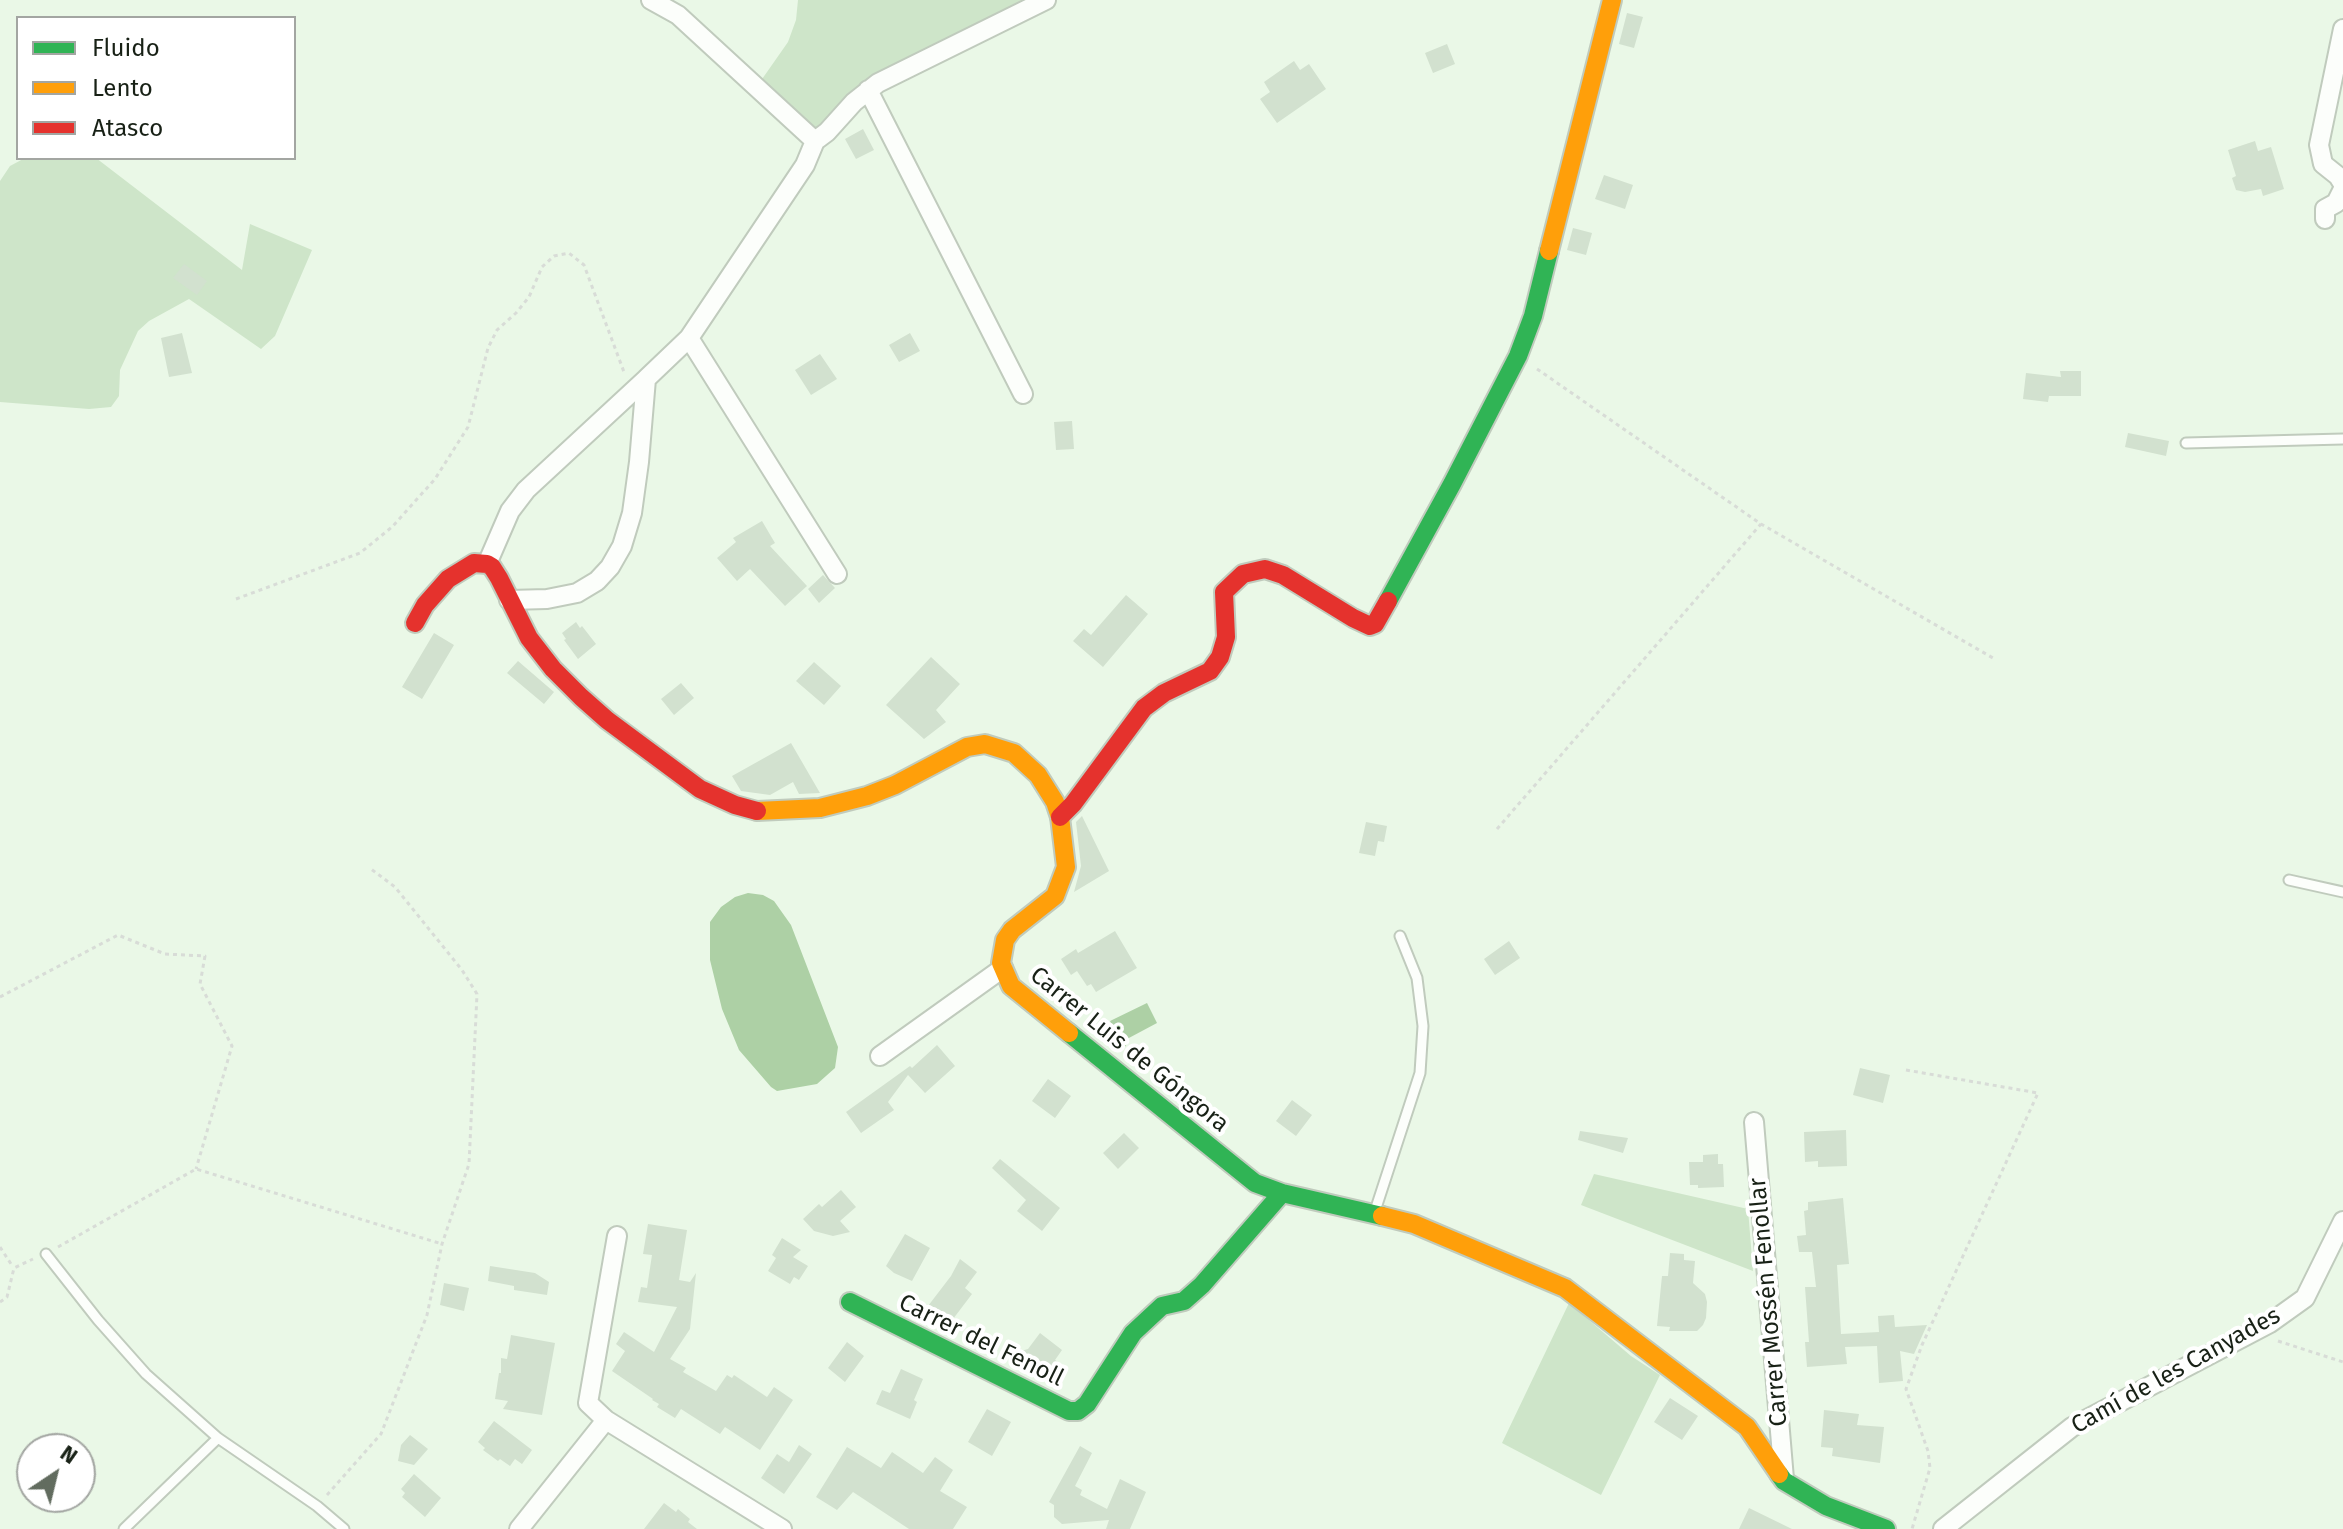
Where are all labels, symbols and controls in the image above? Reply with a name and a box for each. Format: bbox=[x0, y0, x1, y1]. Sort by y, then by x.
legend bbox=[16, 16, 296, 160]
text: Fluido bbox=[92, 34, 160, 62]
text: Lento bbox=[92, 74, 153, 102]
text: Atasco bbox=[92, 114, 163, 142]
street label: Carrer Luis de Góngora bbox=[1024, 961, 1234, 1139]
street label: Carrer Mossén Fenollar bbox=[1744, 1176, 1794, 1428]
street label: Carrer del Fenoll bbox=[894, 1289, 1068, 1393]
street label: Camí de les Canyades bbox=[2066, 1302, 2286, 1440]
north arrow bbox=[16, 1433, 96, 1513]
text: N bbox=[55, 1439, 83, 1470]

